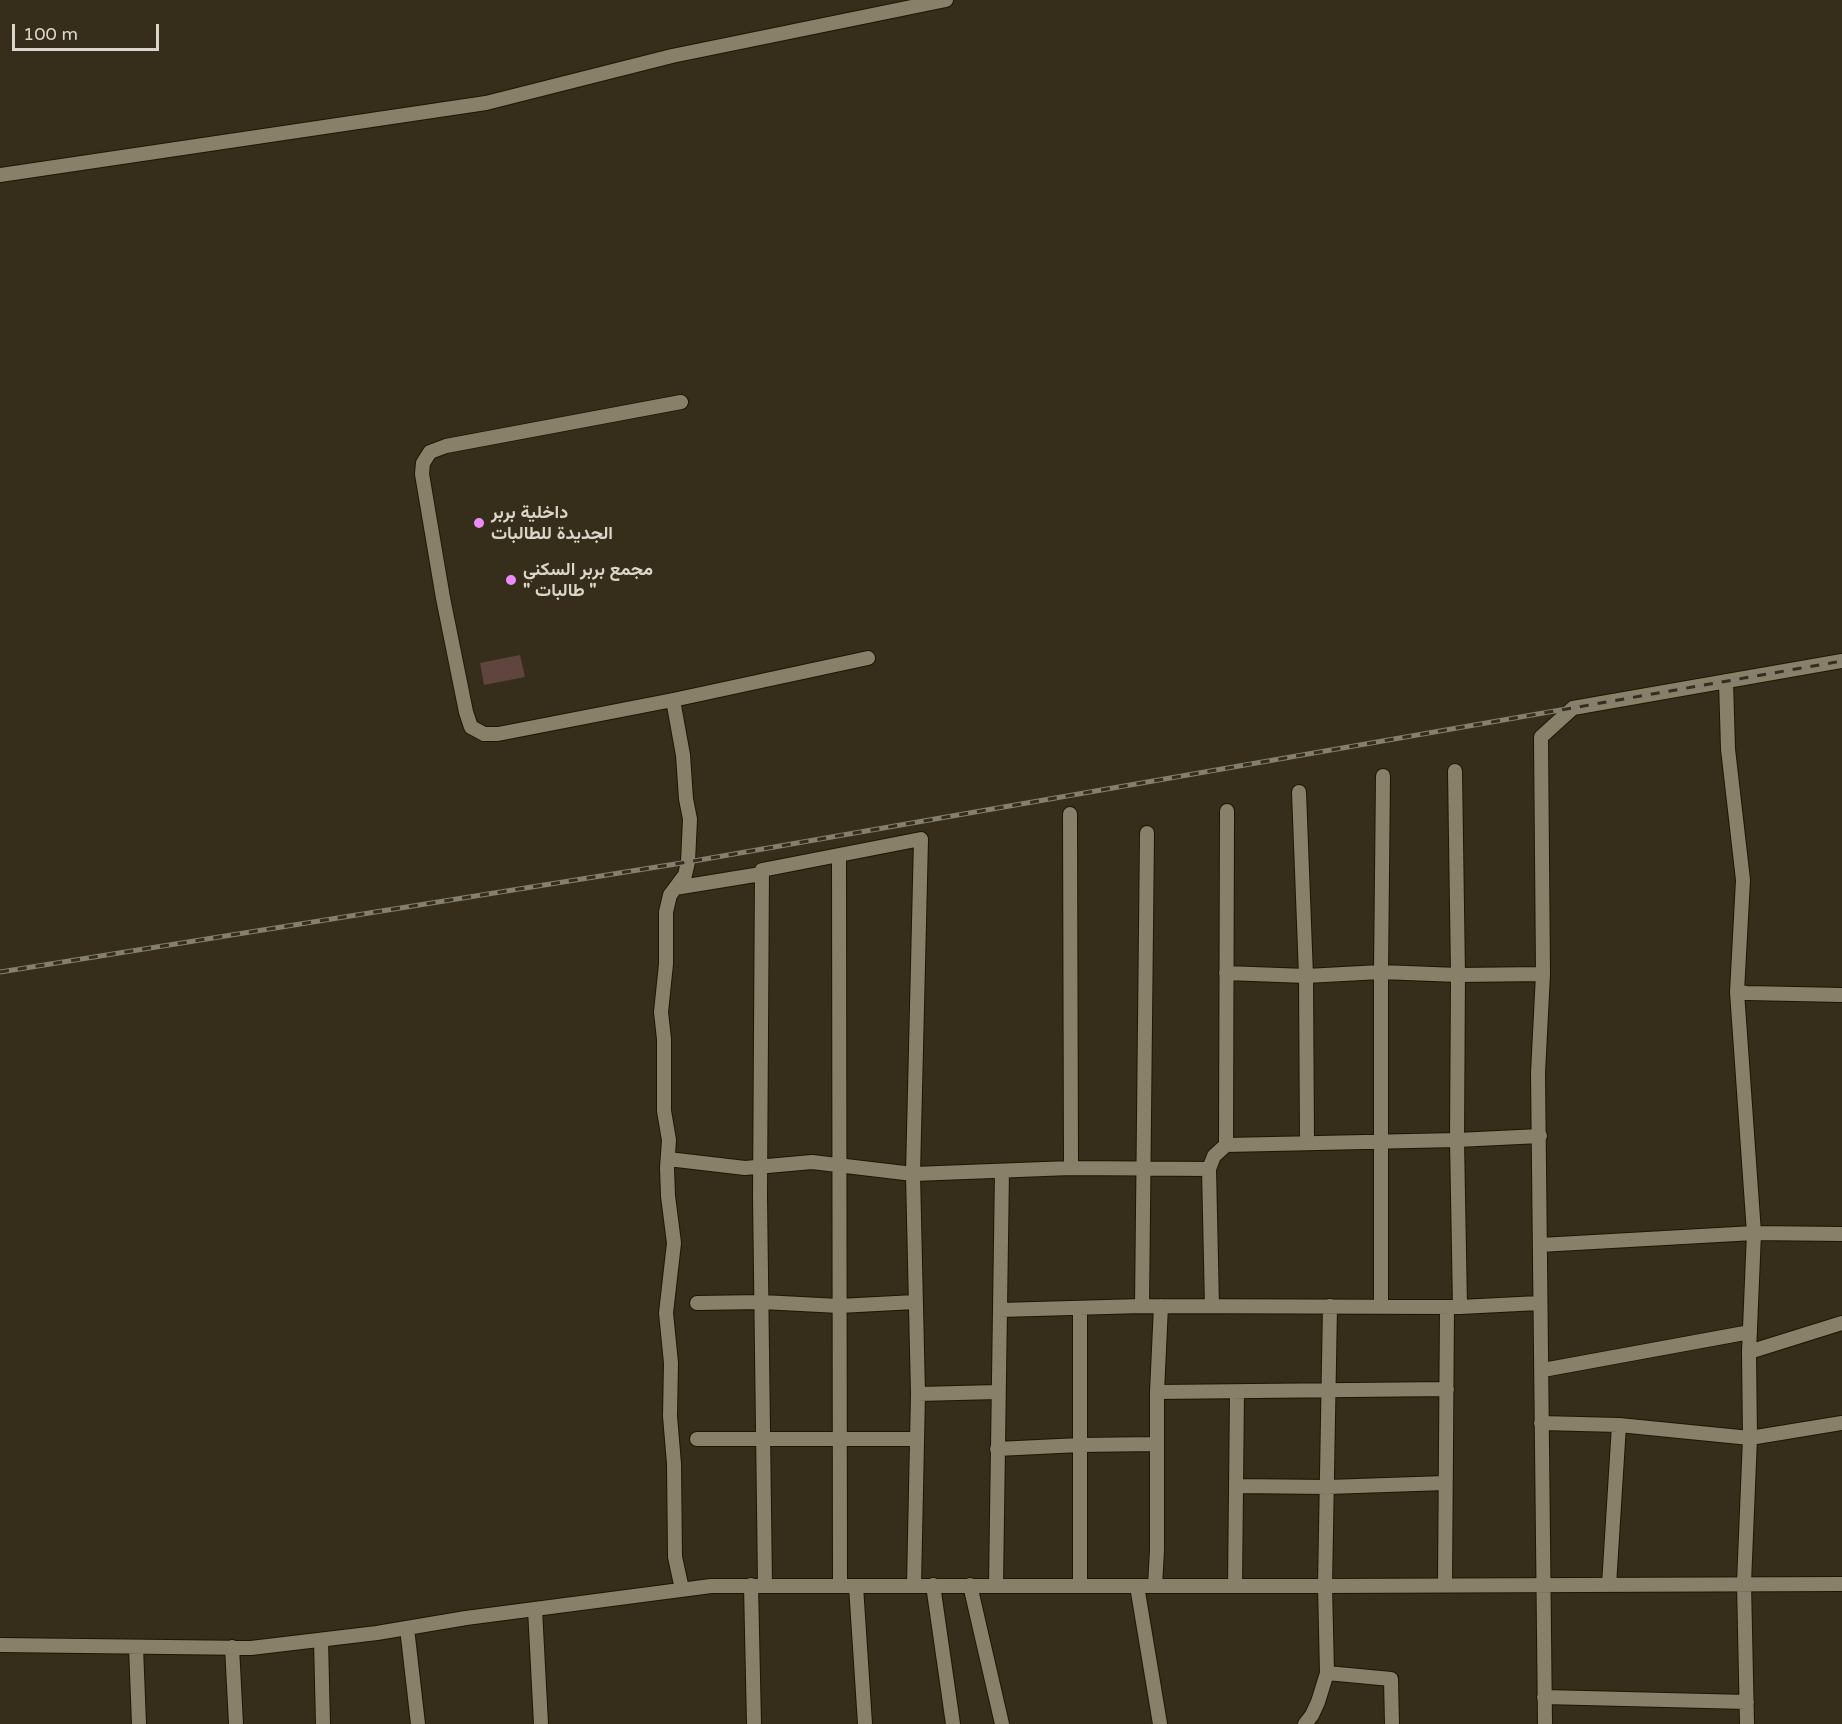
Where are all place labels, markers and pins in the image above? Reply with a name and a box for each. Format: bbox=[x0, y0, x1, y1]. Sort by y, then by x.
place label: داخلية بربر الجديدة للطالبات bbox=[491, 502, 613, 544]
marker: داخلية بربر الجديدة للطالبات bbox=[472, 516, 486, 530]
place label: مجمع بربر السكني " طالبات " bbox=[523, 559, 653, 602]
marker: مجمع بربر السكني " طالبات " bbox=[504, 573, 518, 587]

